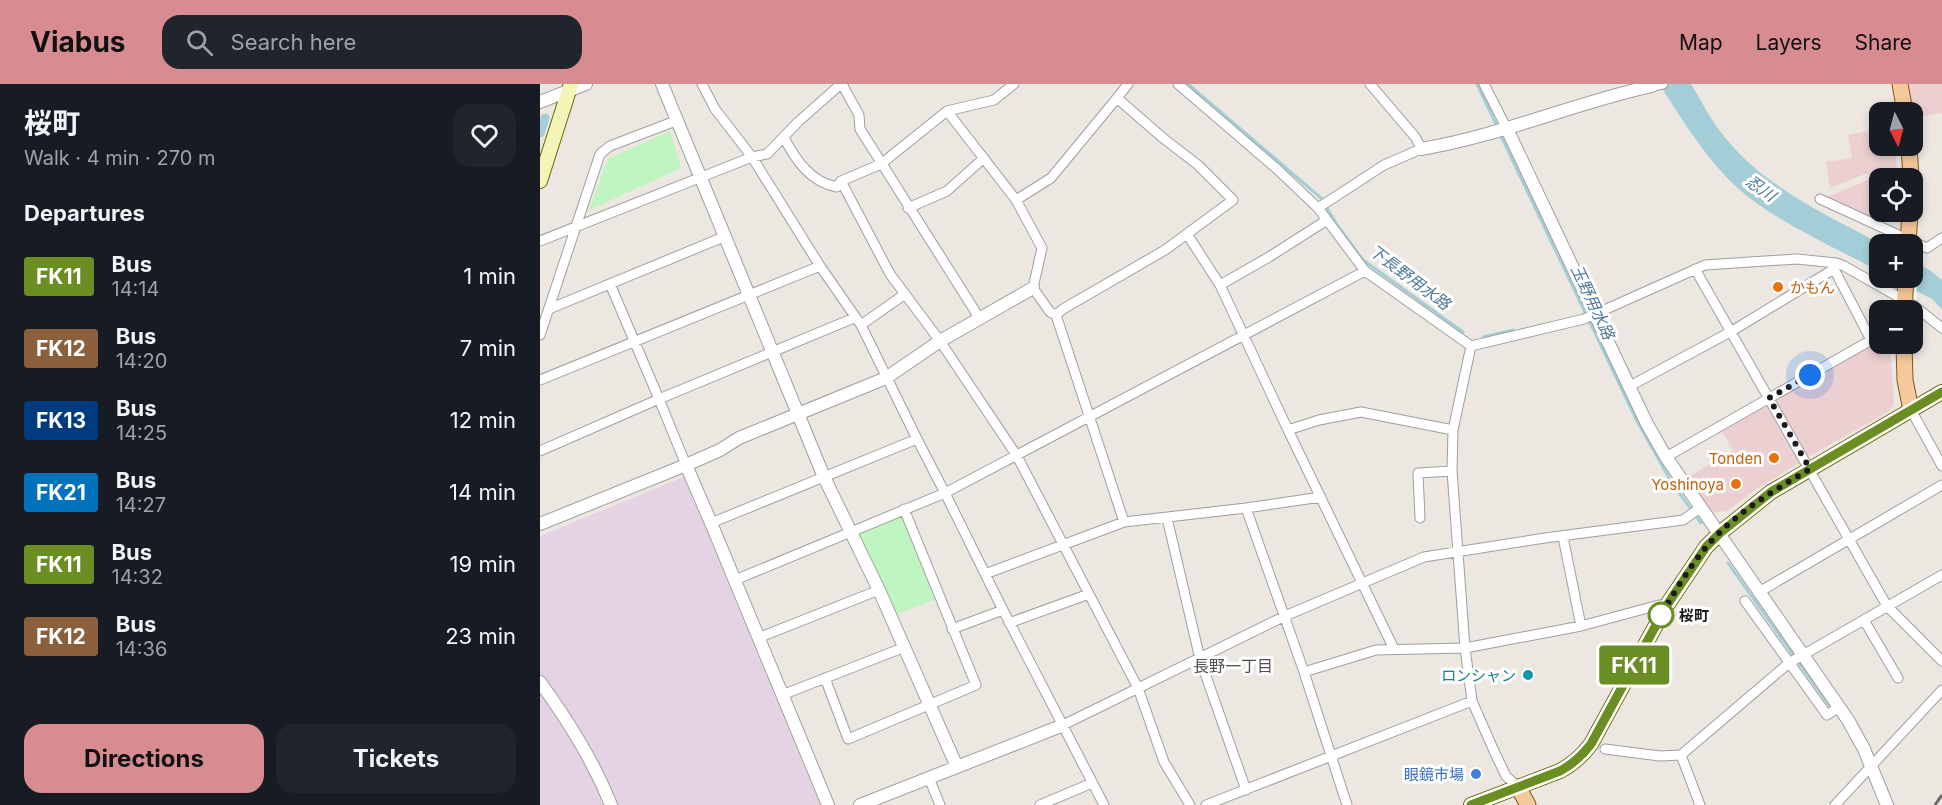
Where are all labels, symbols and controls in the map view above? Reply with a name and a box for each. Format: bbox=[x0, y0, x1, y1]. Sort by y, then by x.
search box bbox=[162, 15, 582, 69]
text: Viabus bbox=[30, 25, 126, 59]
icon: search bbox=[183, 26, 216, 59]
text: Search here bbox=[231, 29, 356, 55]
text: Map bbox=[1679, 30, 1723, 55]
text: Layers bbox=[1756, 30, 1822, 55]
text: Share bbox=[1855, 30, 1912, 55]
north arrow bbox=[1869, 102, 1923, 156]
map controls bbox=[1869, 102, 1923, 354]
button: heart bbox=[453, 104, 516, 167]
text: 桜町 bbox=[24, 106, 80, 140]
text: Walk · 4 min · 270 m bbox=[24, 146, 215, 170]
button: locate bbox=[1869, 168, 1923, 222]
water label: 忍川 bbox=[1742, 171, 1781, 207]
text: Departures bbox=[24, 200, 145, 226]
button: + bbox=[1869, 234, 1923, 288]
water label: 下長野用水路 bbox=[1366, 240, 1456, 315]
text: Bus bbox=[112, 251, 152, 277]
water label: 玉野用水路 bbox=[1567, 262, 1620, 344]
text: 1 min bbox=[463, 263, 516, 289]
text: FK11 bbox=[36, 264, 82, 289]
text: 14:14 bbox=[112, 277, 159, 301]
place label: かもん bbox=[1790, 278, 1835, 297]
marker: かもん bbox=[1771, 280, 1785, 294]
button: − bbox=[1869, 300, 1923, 354]
text: Bus bbox=[116, 323, 156, 349]
text: 7 min bbox=[460, 335, 516, 361]
text: FK12 bbox=[36, 336, 86, 361]
text: 14:20 bbox=[116, 349, 167, 373]
your location bbox=[1795, 360, 1825, 390]
text: Bus bbox=[116, 395, 157, 421]
text: 12 min bbox=[450, 407, 516, 433]
text: FK13 bbox=[36, 408, 86, 433]
text: 14:25 bbox=[116, 421, 167, 445]
place label: Tonden bbox=[1709, 449, 1762, 468]
marker: Tonden bbox=[1767, 451, 1781, 465]
text: Bus bbox=[116, 467, 156, 493]
place label: Yoshinoya bbox=[1651, 475, 1724, 494]
marker: Yoshinoya bbox=[1729, 477, 1743, 491]
text: 14 min bbox=[449, 479, 516, 505]
text: FK21 bbox=[36, 480, 86, 505]
text: 14:27 bbox=[116, 493, 166, 517]
text: Bus bbox=[112, 539, 152, 565]
text: 19 min bbox=[450, 551, 516, 577]
text: FK11 bbox=[36, 552, 82, 577]
text: 14:32 bbox=[112, 565, 163, 589]
marker: 桜町 bbox=[1648, 602, 1674, 628]
place label: 桜町 bbox=[1679, 606, 1709, 625]
text: Bus bbox=[116, 611, 156, 637]
text: 23 min bbox=[445, 623, 516, 649]
text: FK12 bbox=[36, 624, 86, 649]
text: 14:36 bbox=[116, 637, 167, 661]
line badge: FK11 bbox=[1592, 646, 1676, 684]
text: FK11 bbox=[1611, 653, 1657, 678]
district label: 長野一丁目 bbox=[1193, 656, 1273, 676]
place label: ロンシャン bbox=[1441, 666, 1516, 685]
marker: ロンシャン bbox=[1521, 668, 1535, 682]
button: Directions bbox=[24, 724, 264, 793]
button: Tickets bbox=[276, 724, 516, 793]
place label: 眼鏡市場 bbox=[1404, 765, 1464, 784]
marker: 眼鏡市場 bbox=[1469, 767, 1483, 781]

